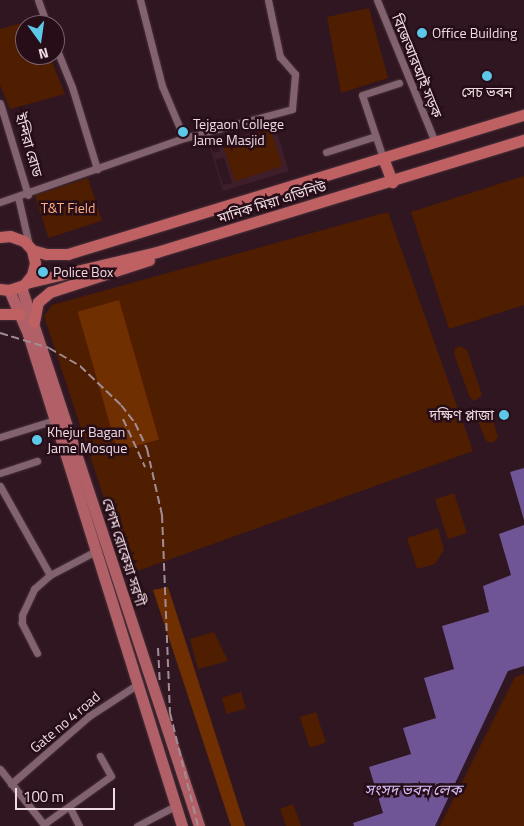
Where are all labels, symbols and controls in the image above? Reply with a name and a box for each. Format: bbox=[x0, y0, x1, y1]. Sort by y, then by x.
street label: বিজেআরআই সড়ক bbox=[389, 12, 445, 120]
north arrow bbox=[15, 15, 65, 65]
place label: Office Building bbox=[432, 25, 517, 41]
marker: Office Building bbox=[416, 27, 428, 39]
text: N bbox=[36, 43, 51, 65]
marker: সেচ ভবন bbox=[481, 70, 493, 82]
place label: সেচ ভবন bbox=[462, 84, 512, 100]
street label: ইন্দিরা রোড bbox=[12, 111, 46, 179]
place label: Tejgaon College Jame Masjid bbox=[193, 116, 284, 148]
marker: Tejgaon College Jame Masjid bbox=[177, 126, 189, 138]
street label: মানিক মিয়া এভিনিউ bbox=[216, 178, 328, 226]
park label: T&T Field bbox=[41, 200, 95, 216]
place label: Police Box bbox=[53, 264, 113, 280]
marker: Police Box bbox=[37, 266, 49, 278]
place label: দক্ষিণ প্লাজা bbox=[429, 407, 494, 423]
marker: দক্ষিণ প্লাজা bbox=[498, 409, 510, 421]
place label: Khejur Bagan Jame Mosque bbox=[47, 424, 127, 457]
marker: Khejur Bagan Jame Mosque bbox=[31, 434, 43, 446]
street label: বেগম রোকেয়া সরণী bbox=[99, 496, 149, 608]
street label: Gate no 4 road bbox=[27, 688, 103, 756]
scale bar bbox=[18, 778, 118, 810]
water label: সংসদ ভবন লেক bbox=[364, 781, 462, 799]
text: 100 m bbox=[23, 785, 64, 808]

